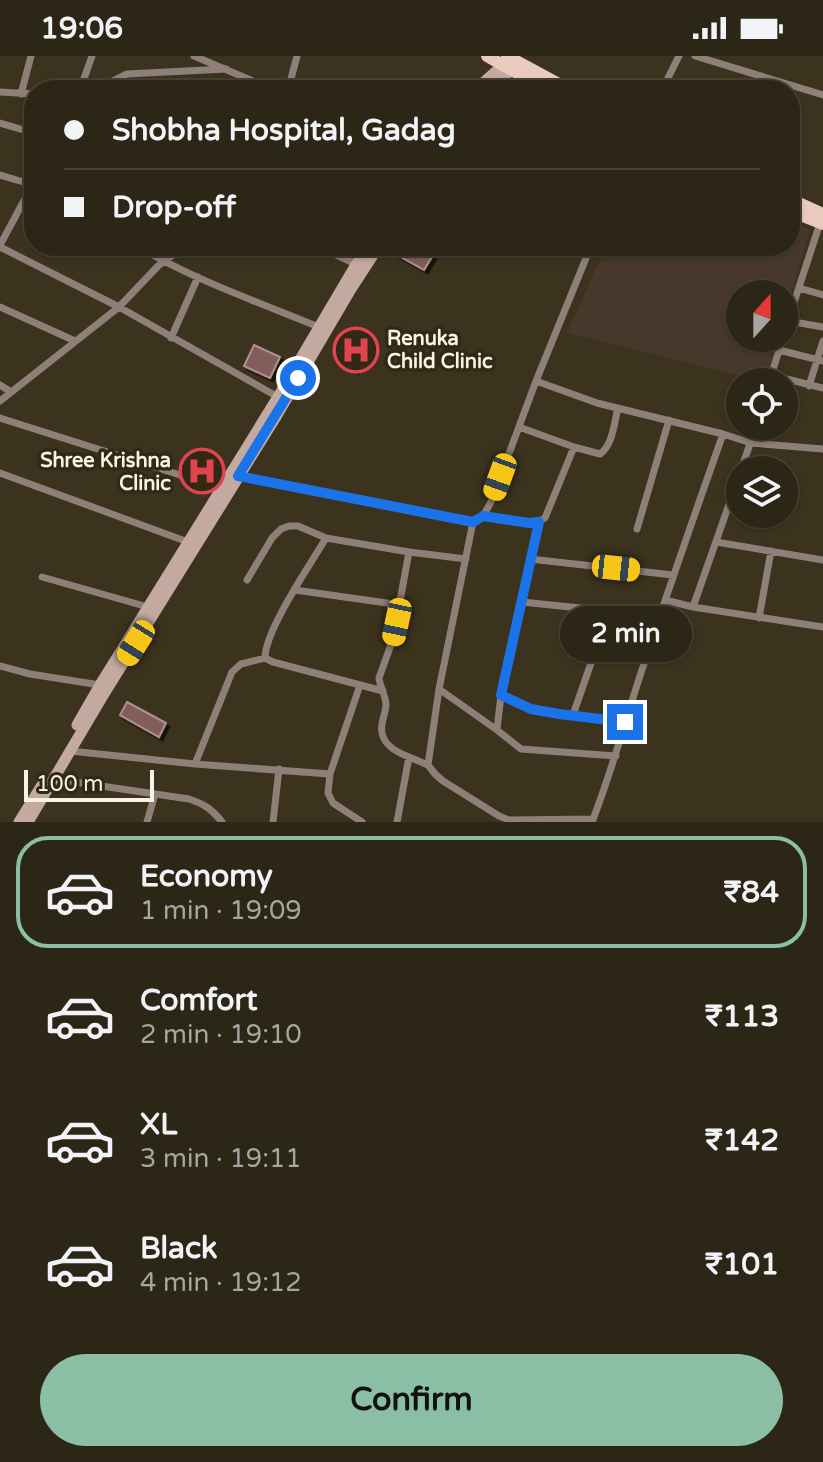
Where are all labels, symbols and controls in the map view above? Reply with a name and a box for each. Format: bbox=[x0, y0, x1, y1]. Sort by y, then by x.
text: 19:06 bbox=[40, 10, 123, 47]
text: Shobha Hospital, Gadag bbox=[112, 112, 456, 149]
text: Drop-off bbox=[112, 189, 236, 226]
north arrow bbox=[726, 280, 798, 352]
map controls bbox=[726, 280, 798, 528]
hospital icon: Renuka Child Clinic bbox=[332, 326, 380, 374]
place label: Renuka Child Clinic bbox=[387, 327, 493, 374]
route start bbox=[280, 360, 316, 396]
button: locate bbox=[726, 368, 798, 440]
hospital icon: Shree Krishna Clinic bbox=[178, 447, 226, 495]
place label: Shree Krishna Clinic bbox=[40, 449, 171, 496]
car bbox=[481, 450, 519, 504]
button: layers bbox=[726, 456, 798, 528]
car bbox=[591, 554, 641, 582]
car bbox=[380, 596, 414, 648]
callout: 2 min bbox=[559, 606, 691, 662]
car bbox=[113, 616, 159, 670]
text: 2 min bbox=[591, 618, 661, 649]
route end bbox=[607, 704, 643, 740]
scale bar bbox=[24, 766, 154, 802]
text: 100 m bbox=[36, 771, 103, 797]
icon: car bbox=[44, 856, 116, 928]
text: Economy bbox=[140, 858, 273, 895]
text: ₹84 bbox=[724, 874, 779, 911]
text: 1 min · 19:09 bbox=[140, 895, 302, 926]
icon: car bbox=[44, 980, 116, 1052]
text: Comfort bbox=[140, 982, 258, 1019]
text: ₹113 bbox=[705, 998, 779, 1035]
text: 2 min · 19:10 bbox=[140, 1019, 302, 1050]
icon: car bbox=[44, 1104, 116, 1176]
text: XL bbox=[140, 1106, 177, 1143]
text: ₹142 bbox=[705, 1122, 779, 1159]
text: 3 min · 19:11 bbox=[140, 1143, 302, 1174]
icon: car bbox=[44, 1228, 116, 1300]
text: Black bbox=[140, 1230, 217, 1267]
text: ₹101 bbox=[705, 1246, 779, 1283]
text: 4 min · 19:12 bbox=[140, 1267, 302, 1298]
button: Confirm bbox=[40, 1354, 783, 1446]

